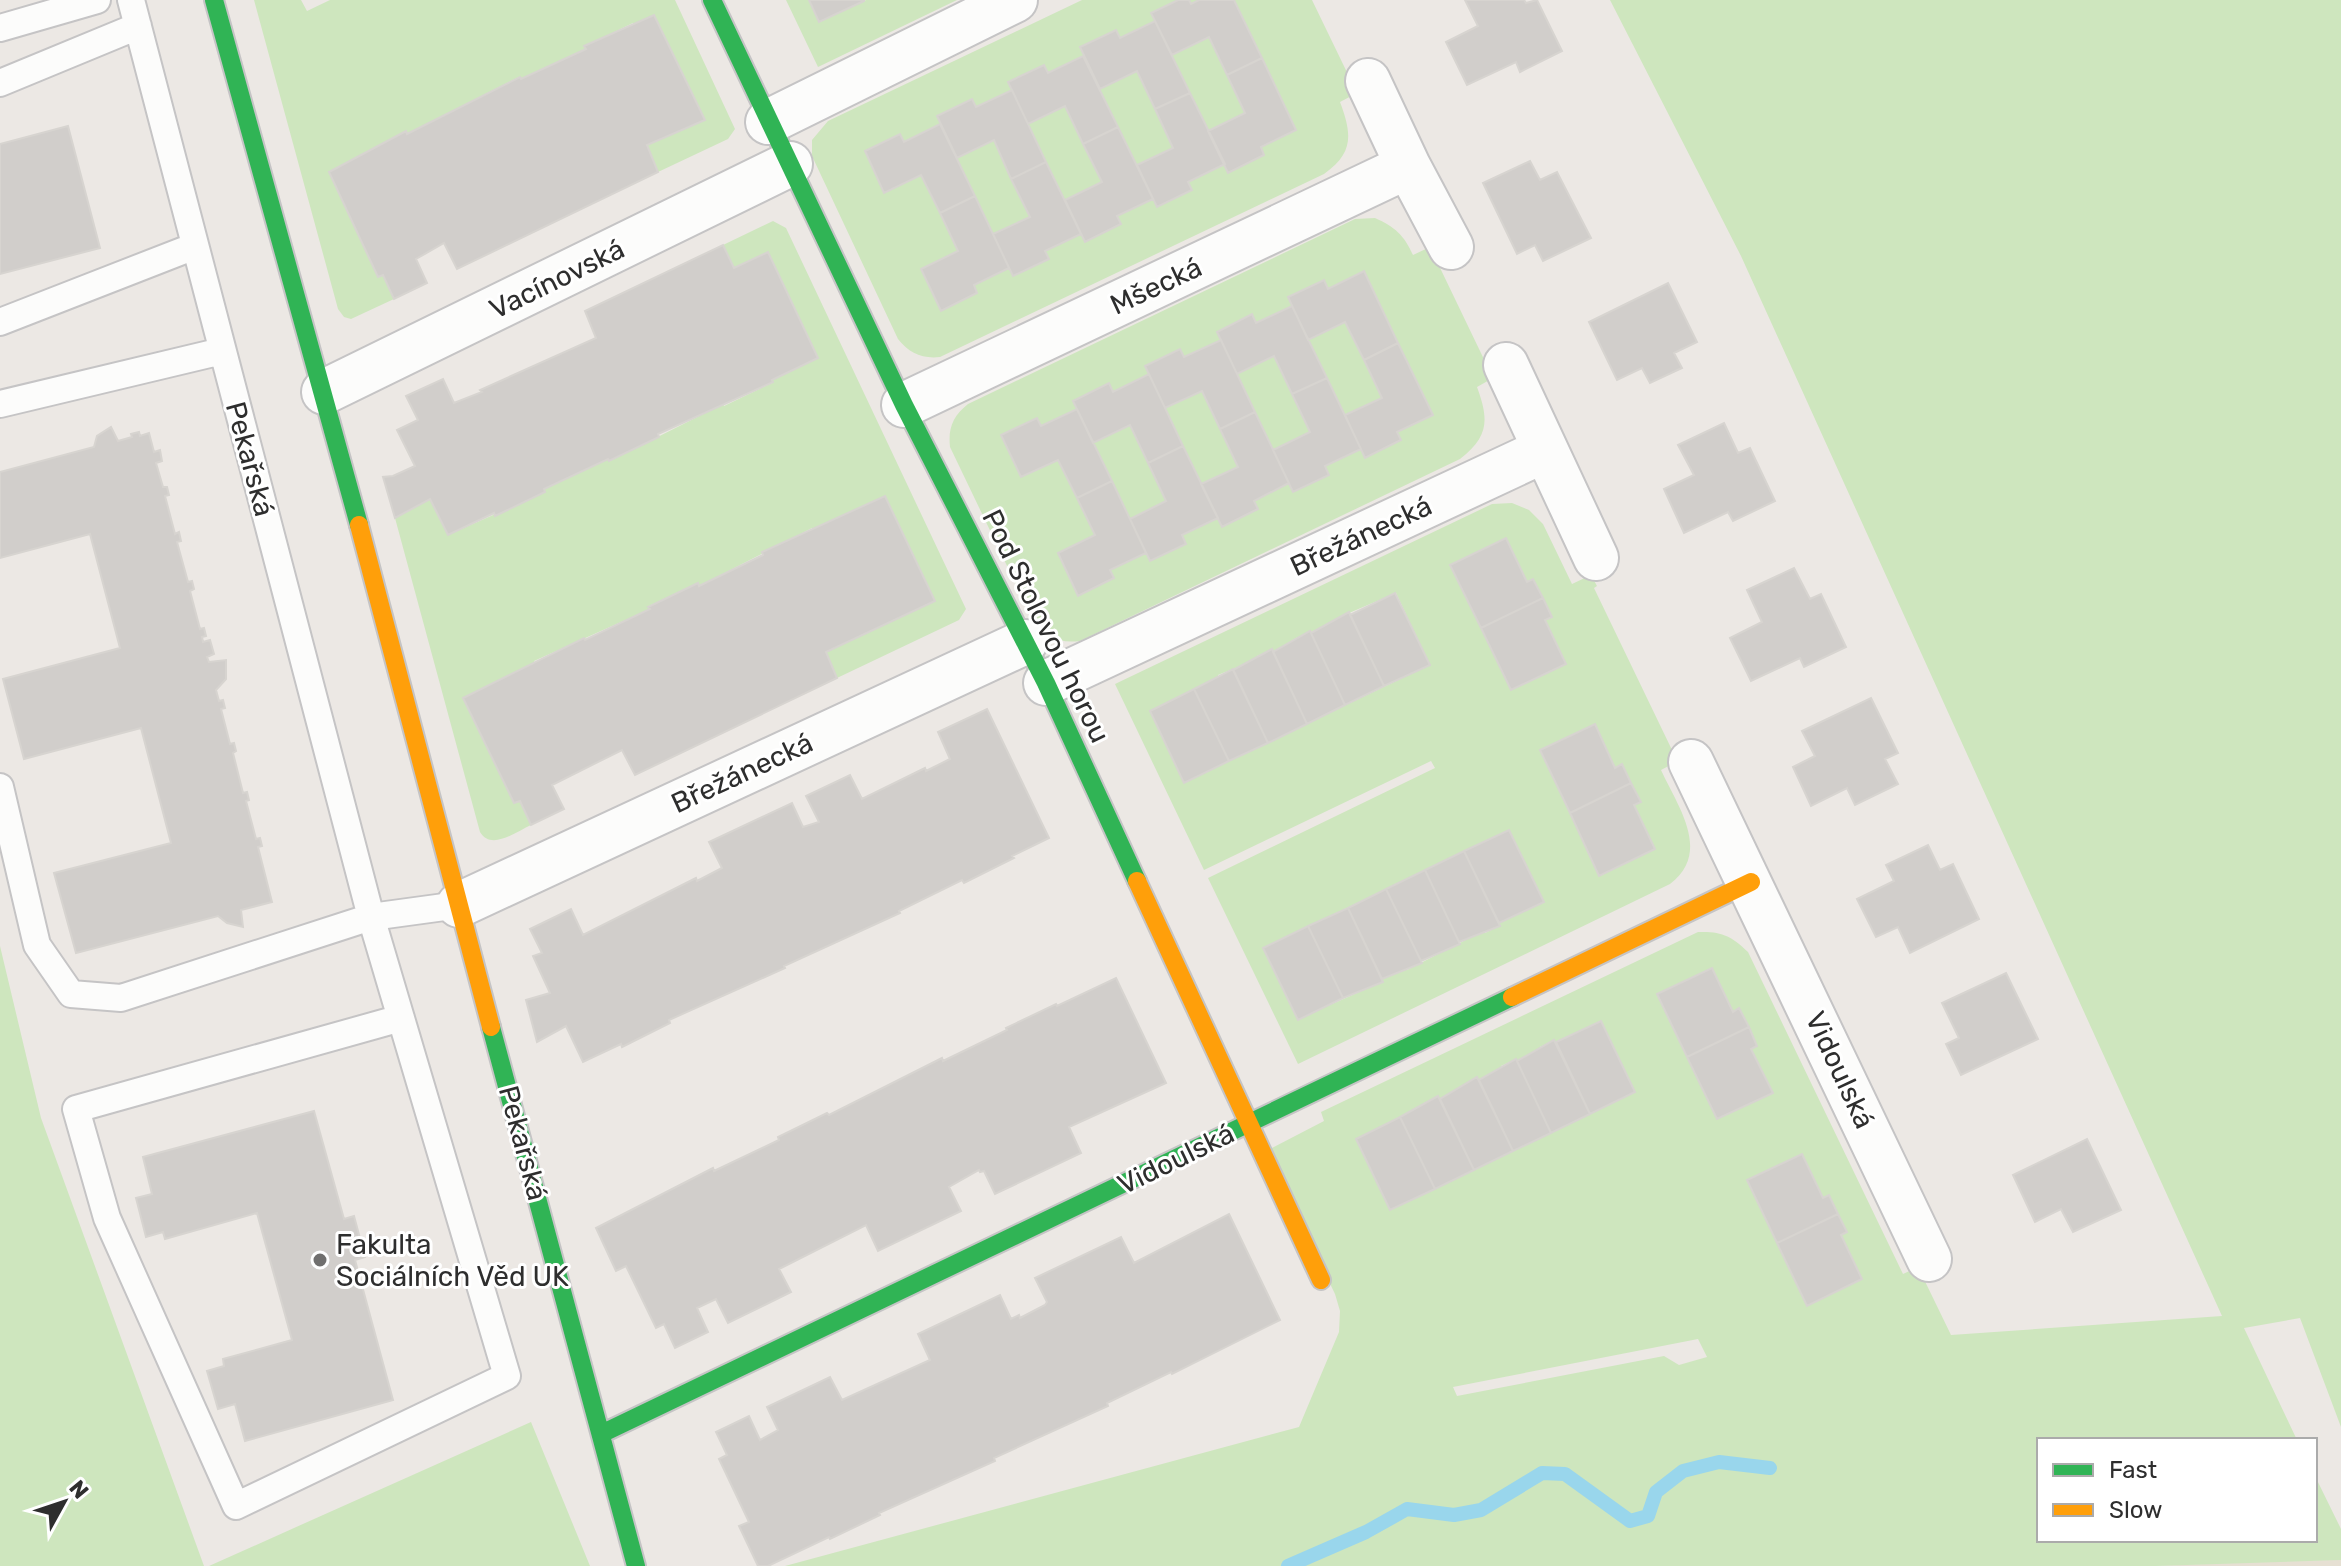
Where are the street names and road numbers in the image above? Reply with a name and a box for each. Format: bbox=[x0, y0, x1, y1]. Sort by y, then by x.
street label: Vacínovská bbox=[484, 232, 630, 326]
street label: Mšecká bbox=[1105, 250, 1207, 322]
street label: Pekařská bbox=[219, 398, 281, 520]
street label: Břežánecká bbox=[1285, 489, 1437, 583]
street label: Pod Stolovou horou bbox=[975, 504, 1117, 748]
street label: Břežánecká bbox=[666, 726, 818, 820]
street label: Vidoulská bbox=[1799, 1006, 1881, 1134]
street label: Pekařská bbox=[492, 1082, 554, 1204]
street label: Vidoulská bbox=[1112, 1117, 1240, 1201]

